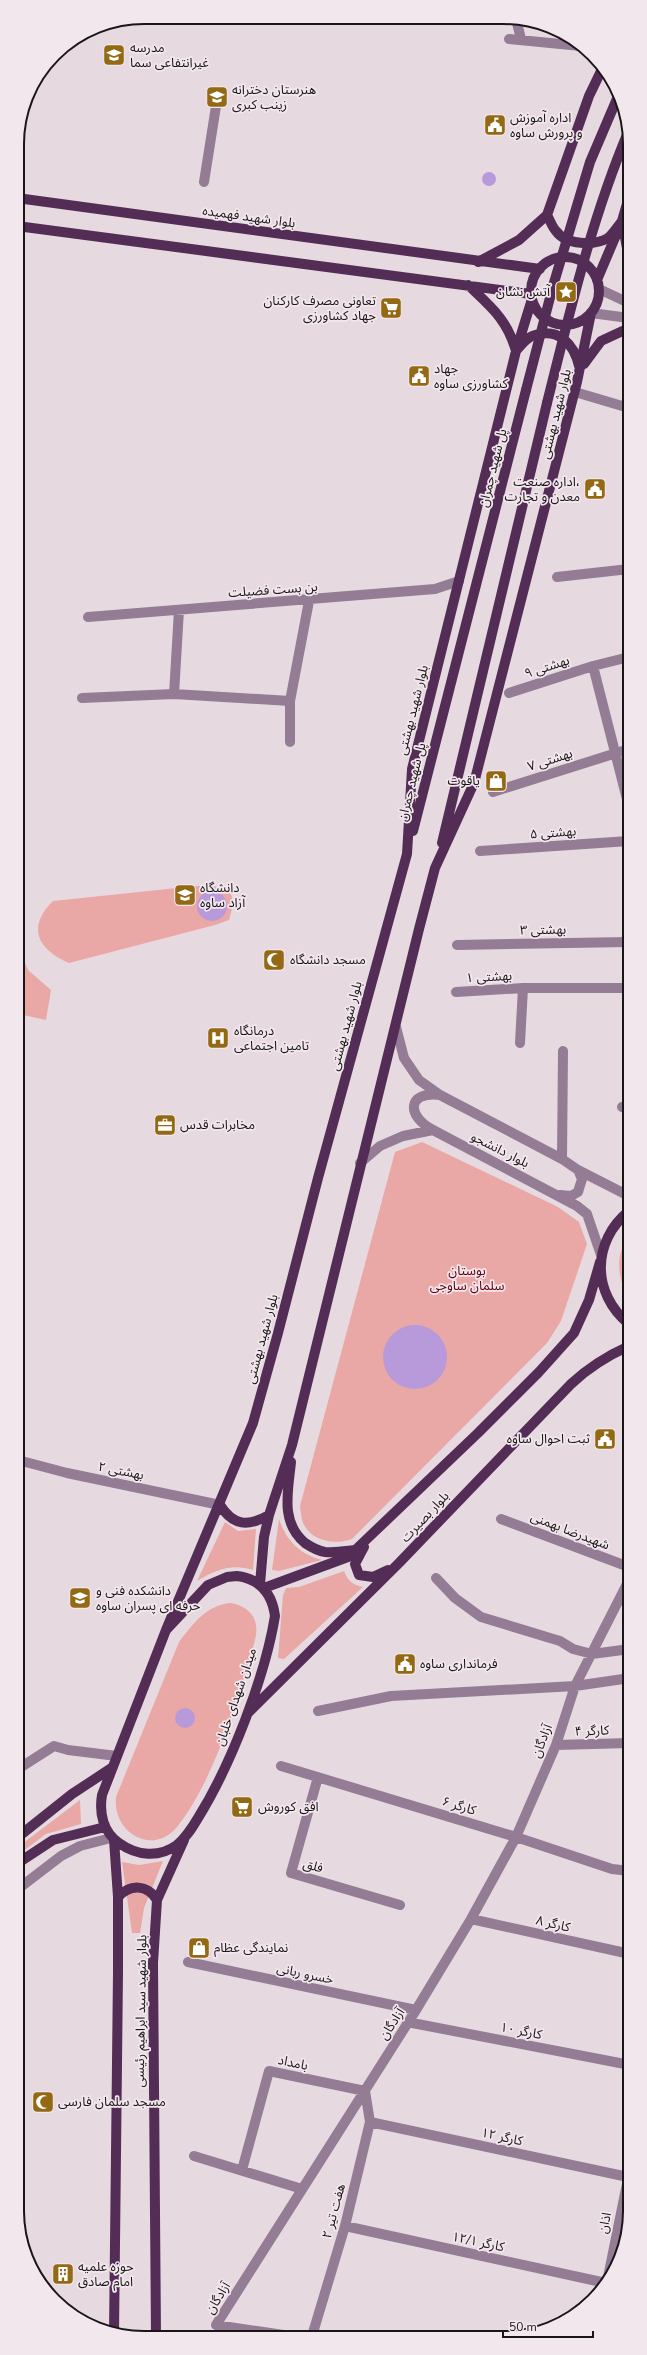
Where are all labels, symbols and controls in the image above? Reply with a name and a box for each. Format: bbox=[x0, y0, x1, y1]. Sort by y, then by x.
place label: مدرسه غیرانتفاعی سما bbox=[130, 39, 209, 72]
school or university icon: مدرسه غیرانتفاعی سما bbox=[101, 42, 127, 68]
place label: هنرستان دخترانه زینب کبری bbox=[232, 81, 316, 114]
school or university icon: هنرستان دخترانه زینب کبری bbox=[204, 84, 230, 110]
place label: اداره آموزش و پرورش ساوه bbox=[510, 109, 583, 142]
public building icon: اداره آموزش و پرورش ساوه bbox=[482, 112, 508, 138]
street label: بلوار شهید فهمیده bbox=[201, 202, 297, 232]
place icon: آتش نشان bbox=[553, 279, 579, 305]
place label: آتش نشان bbox=[496, 283, 551, 301]
place label: تعاونی مصرف کارکنان جهاد کشاورزی bbox=[263, 292, 376, 325]
supermarket icon: تعاونی مصرف کارکنان جهاد کشاورزی bbox=[378, 295, 404, 321]
place label: جهاد کشاورزی ساوه bbox=[434, 360, 508, 393]
public building icon: جهاد کشاورزی ساوه bbox=[406, 363, 432, 389]
street label: بلوار شهید بهشتی bbox=[536, 367, 576, 461]
street label: پل شهید چمران bbox=[475, 427, 512, 509]
place label: اداره صنعت، معدن و تجارت bbox=[504, 473, 580, 506]
public building icon: اداره صنعت، معدن و تجارت bbox=[582, 476, 608, 502]
street label: بن بست فضیلت bbox=[228, 578, 318, 602]
street label: بهشتی ۹ bbox=[522, 651, 572, 683]
street label: بلوار شهید بهشتی bbox=[393, 663, 433, 757]
street label: پل شهید چمران bbox=[394, 741, 431, 823]
street label: بهشتی ۷ bbox=[525, 744, 575, 776]
shop icon: یاقوت bbox=[483, 768, 509, 794]
place label: یاقوت bbox=[447, 772, 480, 790]
street label: بهشتی ۵ bbox=[529, 822, 577, 844]
place label: دانشگاه آزاد ساوه bbox=[200, 879, 246, 912]
school or university icon: دانشگاه آزاد ساوه bbox=[172, 882, 198, 908]
street label: بهشتی ۳ bbox=[520, 921, 566, 939]
mosque icon: مسجد دانشگاه bbox=[261, 947, 287, 973]
place label: مسجد دانشگاه bbox=[290, 951, 366, 969]
street label: بهشتی ۱ bbox=[465, 967, 513, 987]
street label: بلوار شهید بهشتی bbox=[325, 979, 367, 1073]
place label: درمانگاه تامین اجتماعی bbox=[234, 1022, 309, 1055]
hospital icon: درمانگاه تامین اجتماعی bbox=[205, 1025, 231, 1051]
office icon: مخابرات قدس bbox=[152, 1112, 178, 1138]
place label: مخابرات قدس bbox=[180, 1116, 255, 1134]
street label: بلوار دانشجو bbox=[468, 1128, 532, 1172]
park label: بوستان سلمان ساوجی bbox=[430, 1262, 504, 1295]
street label: بلوار شهید بهشتی bbox=[241, 1292, 283, 1386]
public building icon: ثبت احوال ساوه bbox=[592, 1426, 618, 1452]
place label: ثبت احوال ساوه bbox=[507, 1430, 590, 1448]
street label: بهشتی ۲ bbox=[97, 1458, 145, 1484]
street label: بلوار بصیرت bbox=[397, 1488, 453, 1546]
street label: شهیدرضا بهمنی bbox=[528, 1508, 612, 1554]
place label: دانشکده فنی و حرفه ای پسران ساوه bbox=[96, 1582, 201, 1615]
school or university icon: دانشکده فنی و حرفه ای پسران ساوه bbox=[67, 1585, 93, 1611]
street label: میدان شهدای خلبان bbox=[211, 1645, 261, 1748]
public building icon: فرمانداری ساوه bbox=[392, 1651, 418, 1677]
place label: فرمانداری ساوه bbox=[420, 1655, 498, 1673]
street label: آزادگان bbox=[527, 1720, 557, 1760]
street label: کارگر ۴ bbox=[574, 1721, 610, 1741]
street label: کارگر ۶ bbox=[440, 1792, 479, 1820]
supermarket icon: افق کوروش bbox=[229, 1794, 255, 1820]
place label: افق کوروش bbox=[258, 1798, 319, 1816]
street label: فلق bbox=[301, 1855, 325, 1877]
street label: کارگر ۸ bbox=[534, 1911, 573, 1937]
street label: بلوار شهید سید ابراهیم رئیسی bbox=[131, 1934, 152, 2088]
shop icon: نمایندگی عظام bbox=[186, 1935, 212, 1961]
place label: نمایندگی عظام bbox=[214, 1939, 288, 1957]
street label: خسرو ربانی bbox=[275, 1959, 335, 1989]
street label: آزادگان bbox=[375, 2003, 410, 2044]
street label: کارگر ۱۰ bbox=[499, 2018, 544, 2044]
street label: بامداد bbox=[276, 2051, 310, 2075]
mosque icon: مسجد سلمان فارسی bbox=[30, 2089, 56, 2115]
place label: مسجد سلمان فارسی bbox=[58, 2093, 166, 2111]
street label: کارگر ۱۲ bbox=[480, 2124, 525, 2150]
street label: هفت تیر ۲ bbox=[318, 2182, 350, 2240]
street label: اذان bbox=[594, 2211, 616, 2235]
street label: کارگر ۱۲/۱ bbox=[450, 2228, 507, 2256]
place label: حوزه علمیه امام صادق bbox=[78, 2258, 134, 2291]
building icon: حوزه علمیه امام صادق bbox=[50, 2261, 76, 2287]
street label: آزادگان bbox=[201, 2277, 236, 2318]
scale bar bbox=[503, 2313, 593, 2339]
text: 50 m bbox=[509, 2319, 537, 2335]

